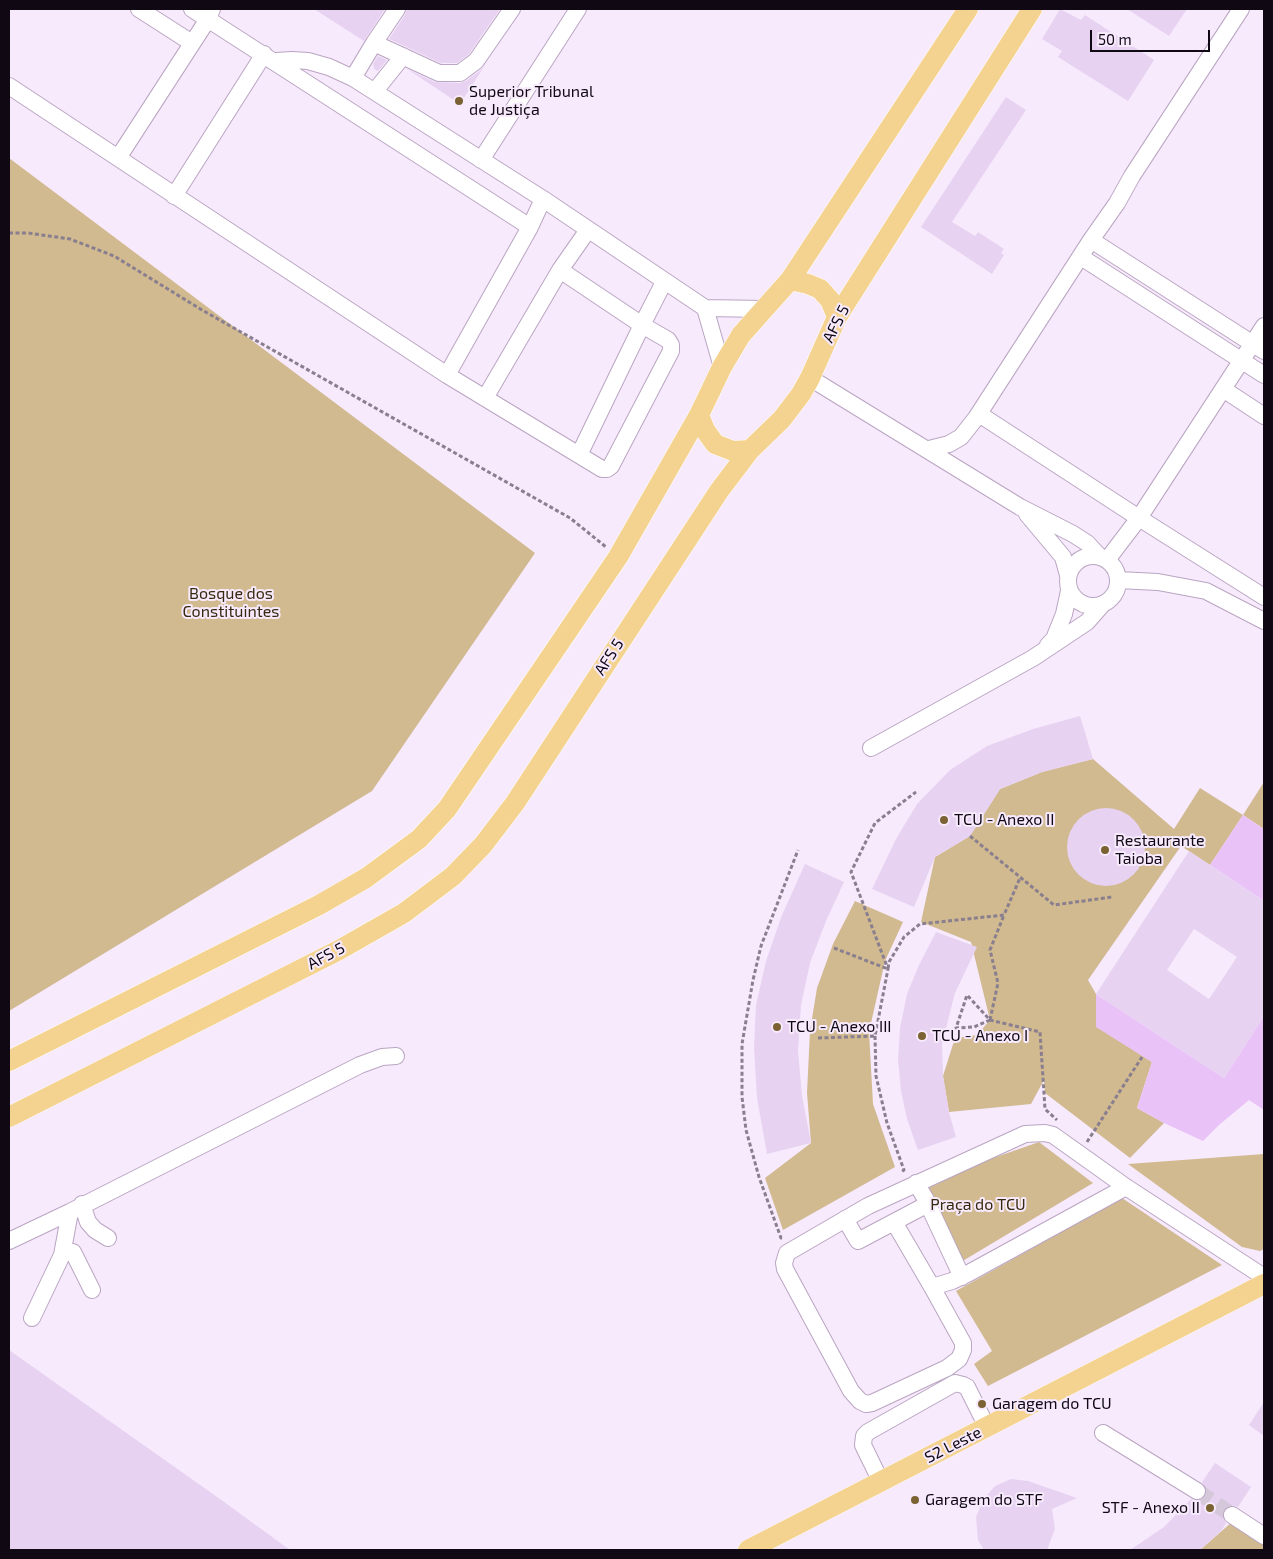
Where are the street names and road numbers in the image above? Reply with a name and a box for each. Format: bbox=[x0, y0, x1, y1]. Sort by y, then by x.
street label: AFS 5 bbox=[818, 302, 854, 346]
street label: AFS 5 bbox=[590, 635, 628, 679]
street label: AFS 5 bbox=[304, 938, 348, 974]
street label: S2 Leste bbox=[921, 1423, 985, 1467]

